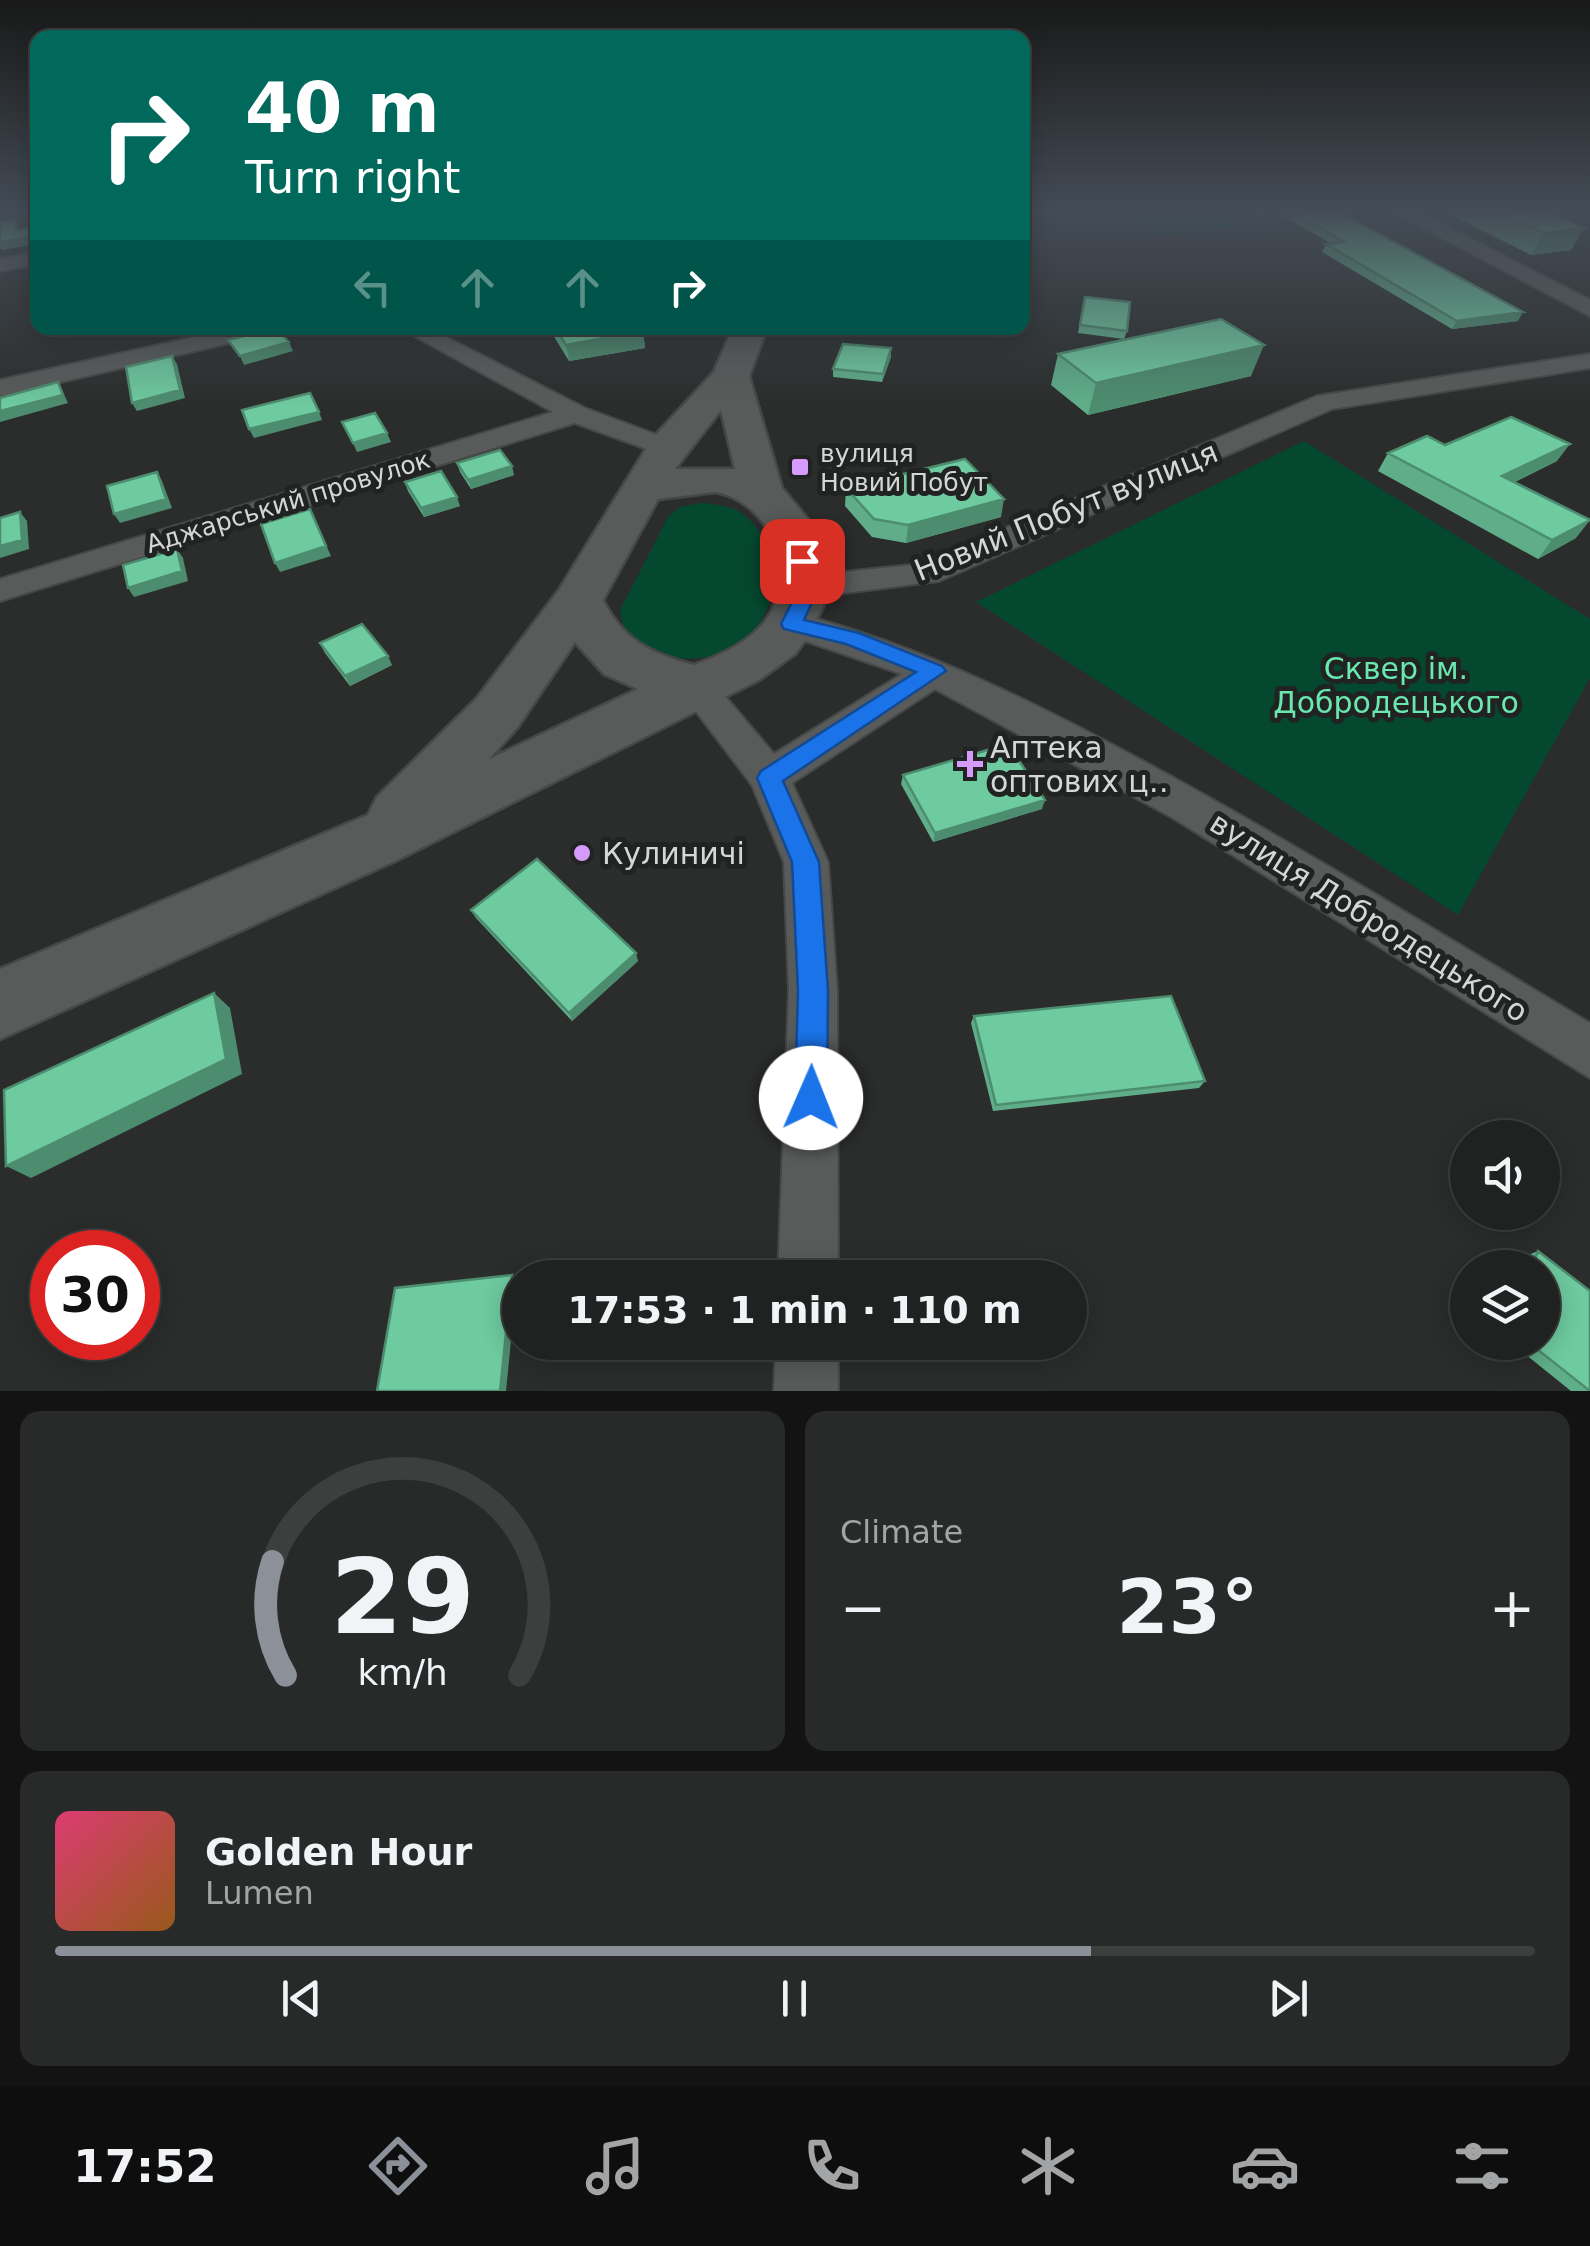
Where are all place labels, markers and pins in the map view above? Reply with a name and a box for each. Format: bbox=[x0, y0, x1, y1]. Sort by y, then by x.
place label: вулиця Новий Побут bbox=[820, 439, 988, 497]
marker: вулиця Новий Побут bbox=[789, 456, 811, 478]
pin bbox=[760, 519, 845, 604]
place label: Аптека оптових ц‥ bbox=[990, 730, 1169, 799]
marker: Аптека оптових ц‥ bbox=[959, 753, 981, 775]
place label: Кулиничі bbox=[602, 836, 745, 871]
marker: Кулиничі bbox=[571, 842, 593, 864]

